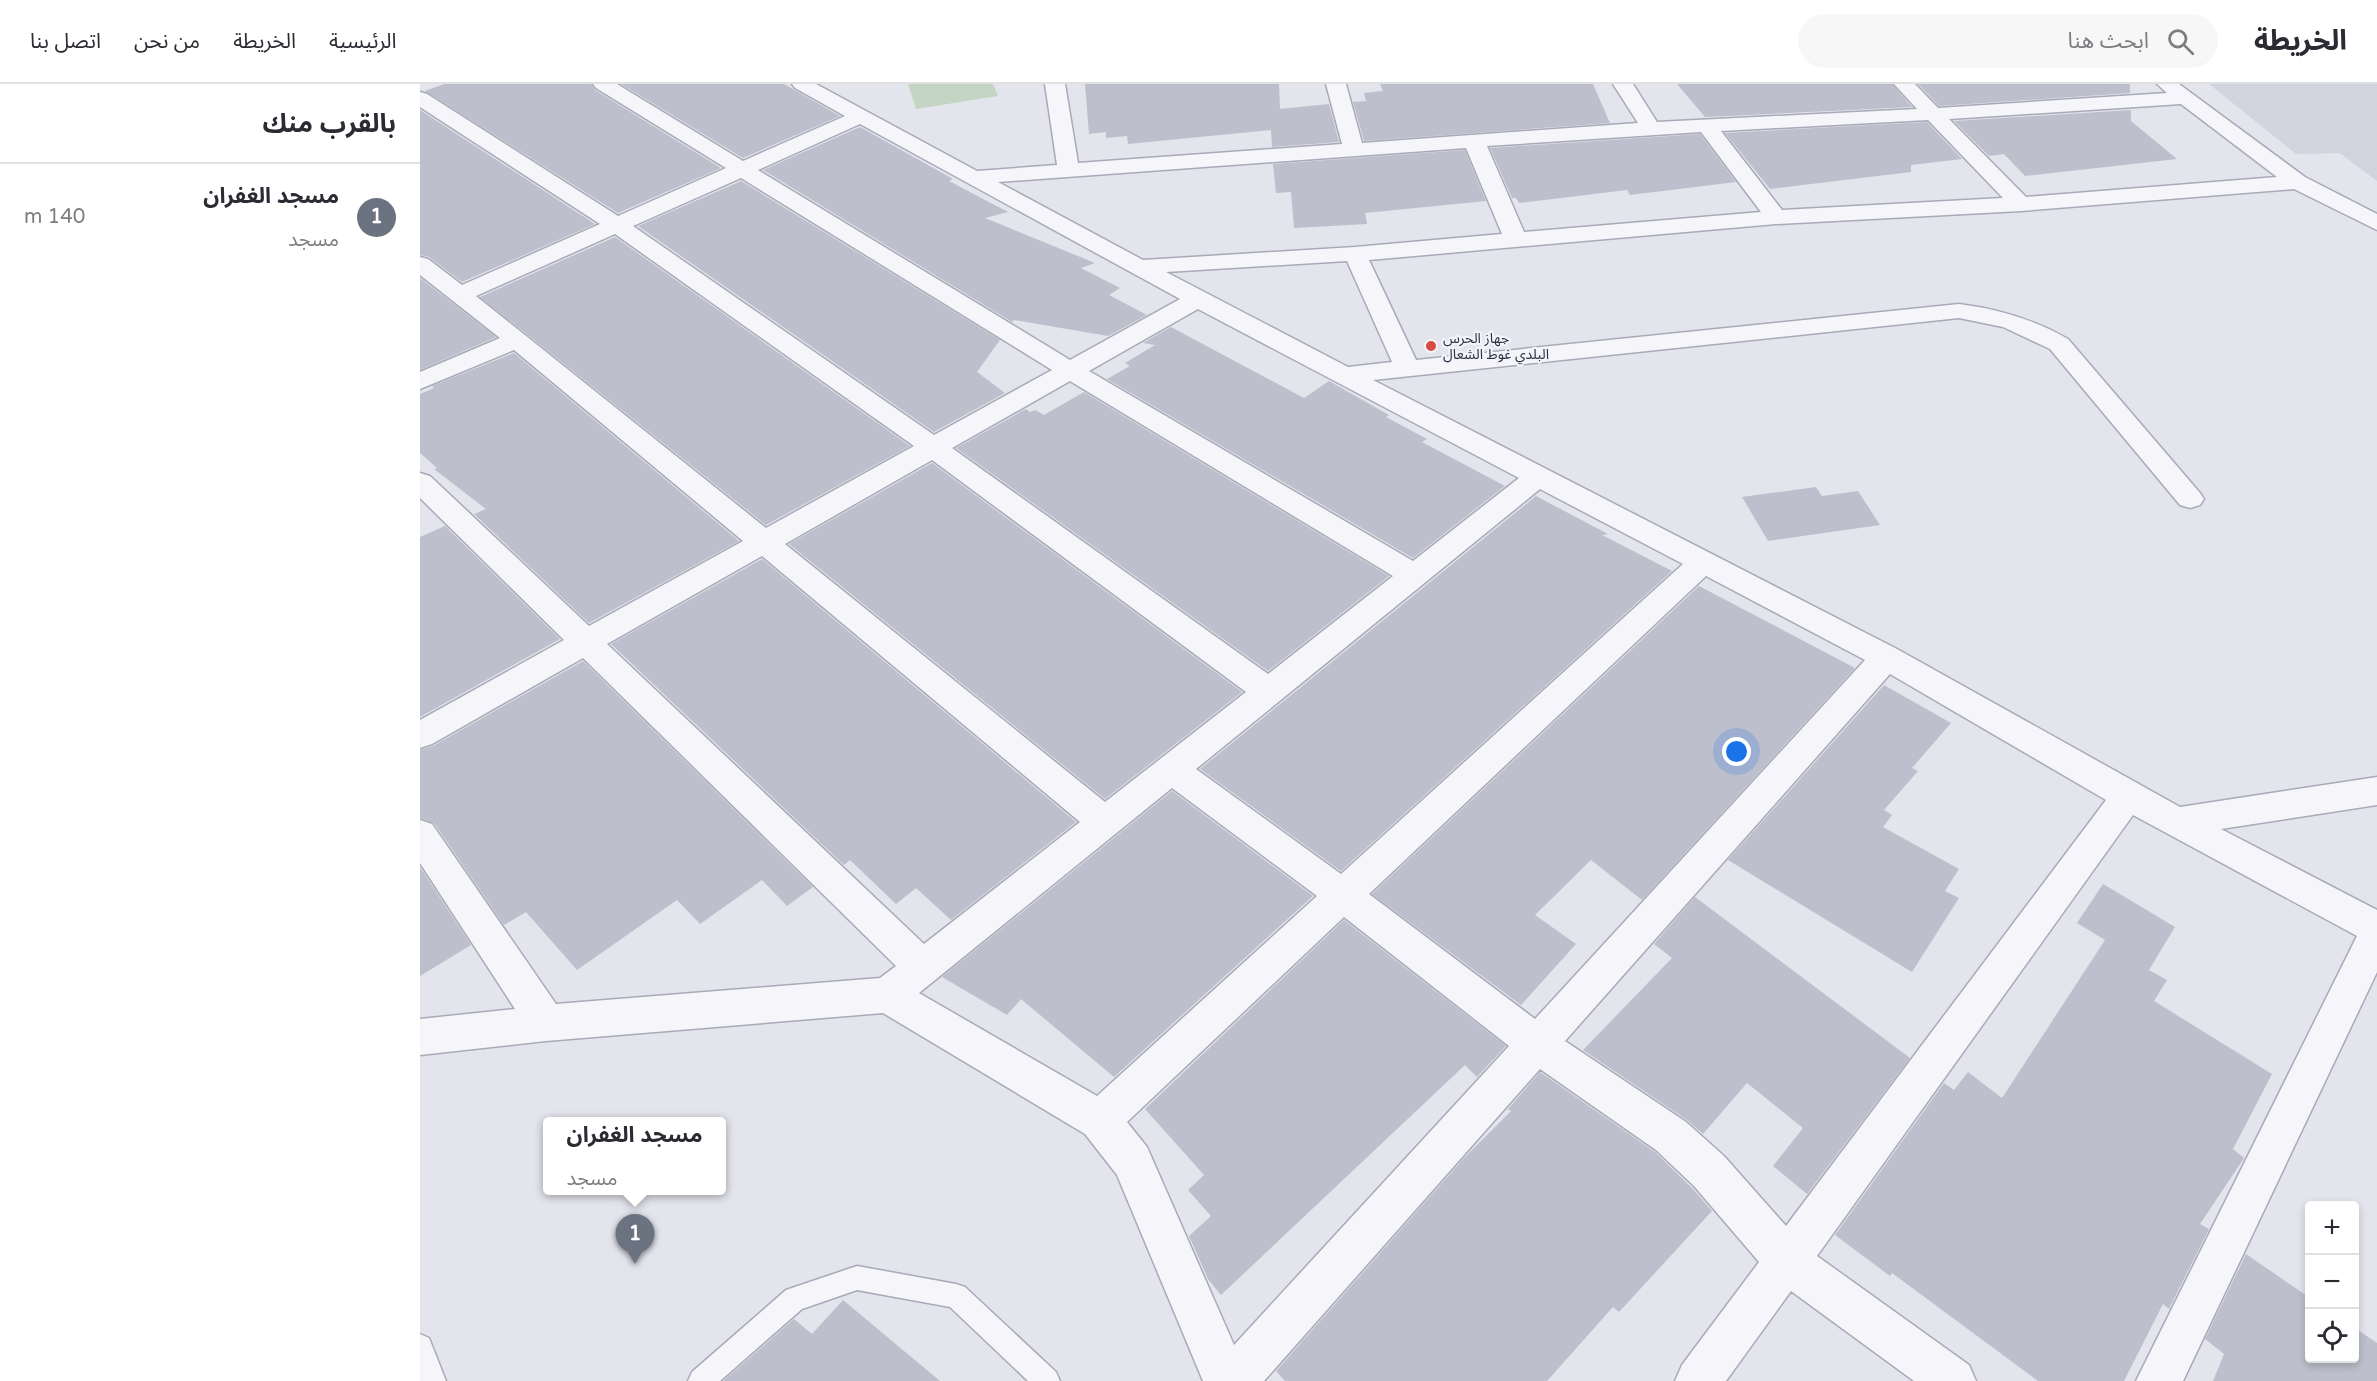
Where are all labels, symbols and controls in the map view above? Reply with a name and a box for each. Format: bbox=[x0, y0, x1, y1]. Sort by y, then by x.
search box bbox=[1798, 14, 2218, 68]
text: الخريطة bbox=[2254, 24, 2347, 58]
icon: search bbox=[2164, 25, 2197, 58]
text: ابحث هنا bbox=[2067, 28, 2149, 54]
text: اتصل بنا bbox=[30, 29, 101, 54]
text: من نحن bbox=[134, 29, 200, 54]
text: الخريطة bbox=[233, 29, 296, 54]
text: الرئيسية bbox=[329, 29, 397, 54]
text: بالقرب منك bbox=[262, 108, 396, 139]
text: مسجد الغفران bbox=[203, 183, 339, 209]
text: 140 m bbox=[24, 205, 85, 229]
text: 1 bbox=[370, 205, 383, 229]
text: مسجد bbox=[288, 228, 339, 252]
place label: جهاز الحرس البلدي غوط الشعال bbox=[1443, 330, 1549, 365]
marker: جهاز الحرس البلدي غوط الشعال bbox=[1424, 339, 1438, 353]
your location bbox=[1722, 737, 1751, 766]
popup bbox=[543, 1117, 726, 1195]
text: مسجد الغفران bbox=[567, 1122, 702, 1148]
text: مسجد bbox=[567, 1167, 617, 1191]
map controls bbox=[2305, 1201, 2359, 1363]
button: + bbox=[2305, 1201, 2359, 1255]
pin: 1 bbox=[616, 1214, 654, 1264]
button: − bbox=[2305, 1255, 2359, 1309]
button: locate bbox=[2305, 1309, 2359, 1363]

